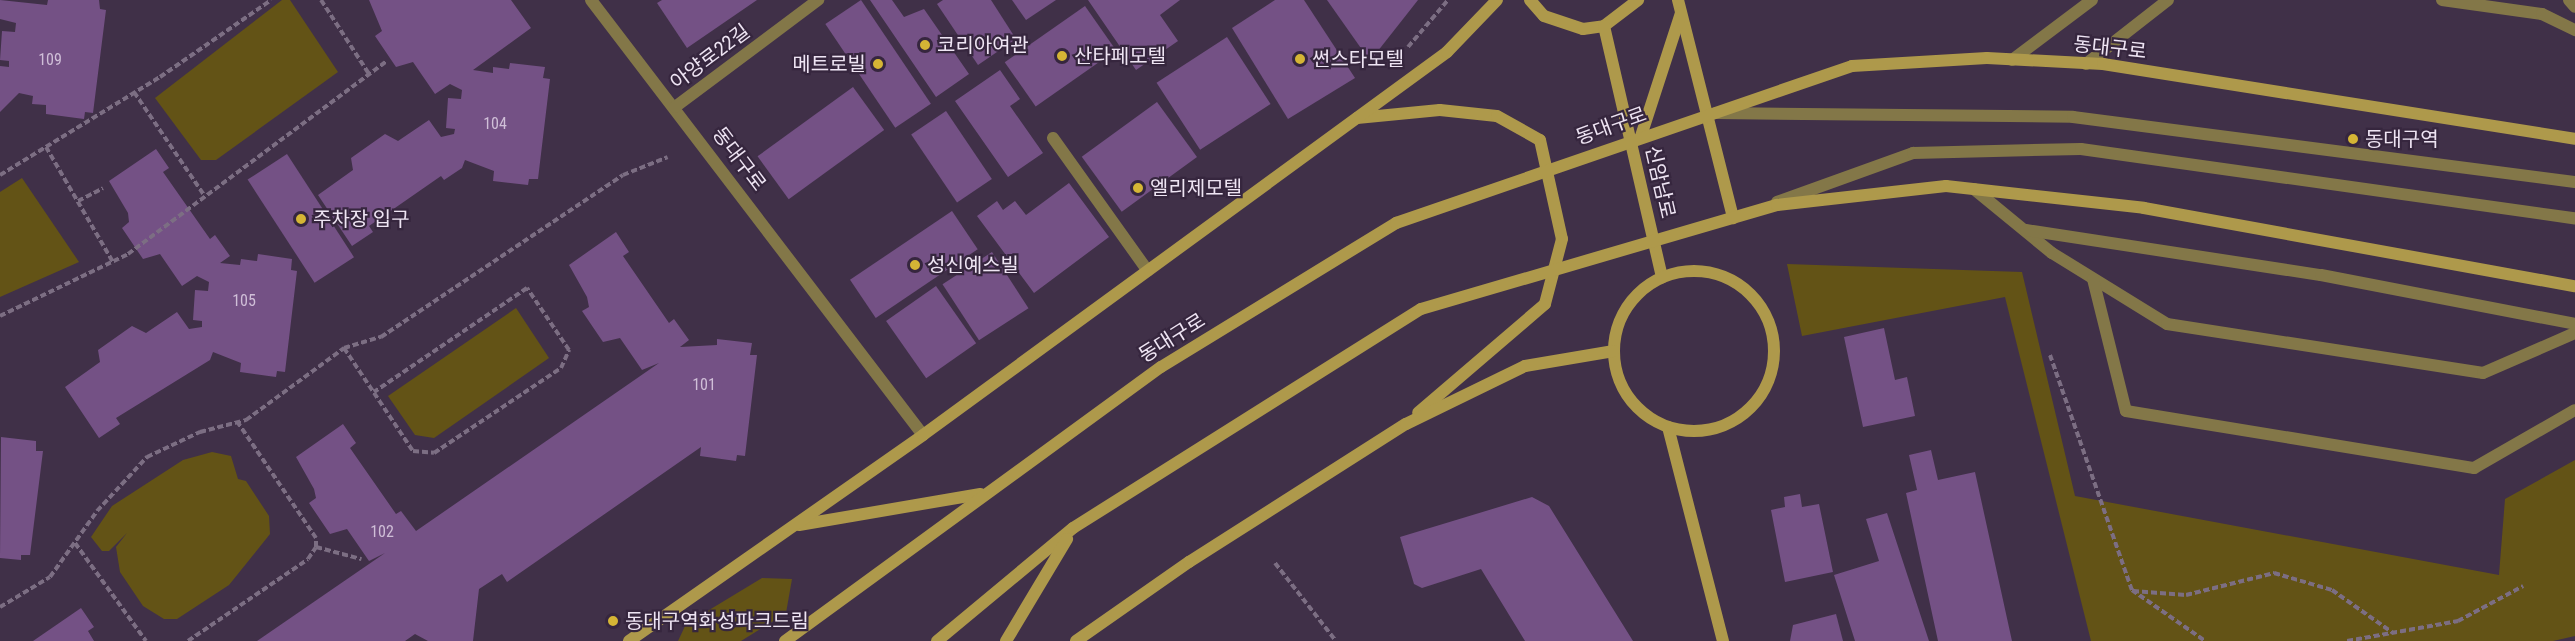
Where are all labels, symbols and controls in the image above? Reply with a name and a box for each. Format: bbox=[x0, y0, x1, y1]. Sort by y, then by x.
street label: 아양로22길 bbox=[666, 19, 754, 95]
street label: 동대구로 bbox=[2072, 32, 2148, 64]
place label: 코리아여관 bbox=[937, 33, 1029, 57]
marker: 코리아여관 bbox=[918, 38, 932, 52]
place label: 산타페모텔 bbox=[1074, 44, 1166, 68]
place label: 썬스타모텔 bbox=[1312, 47, 1404, 71]
marker: 산타페모텔 bbox=[1055, 49, 1069, 63]
house number: 109 bbox=[38, 50, 62, 70]
place label: 메트로빌 bbox=[792, 52, 866, 76]
marker: 썬스타모텔 bbox=[1293, 52, 1307, 66]
marker: 메트로빌 bbox=[871, 57, 885, 71]
street label: 동대구로 bbox=[1572, 102, 1650, 150]
house number: 104 bbox=[483, 114, 507, 134]
street label: 동대구로 bbox=[707, 122, 771, 196]
place label: 동대구역 bbox=[2365, 127, 2439, 151]
marker: 동대구역 bbox=[2346, 132, 2360, 146]
street label: 신암남로 bbox=[1640, 143, 1680, 221]
place label: 엘리제모텔 bbox=[1150, 176, 1242, 200]
marker: 엘리제모텔 bbox=[1131, 181, 1145, 195]
place label: 주차장 입구 bbox=[313, 207, 410, 231]
marker: 주차장 입구 bbox=[294, 212, 308, 226]
place label: 성신예스빌 bbox=[927, 253, 1019, 277]
marker: 성신예스빌 bbox=[908, 258, 922, 272]
house number: 105 bbox=[232, 291, 256, 311]
street label: 동대구로 bbox=[1134, 308, 1210, 368]
house number: 101 bbox=[692, 375, 716, 395]
house number: 102 bbox=[370, 522, 394, 542]
place label: 동대구역화성파크드림 bbox=[625, 609, 809, 633]
marker: 동대구역화성파크드림 bbox=[606, 614, 620, 628]

